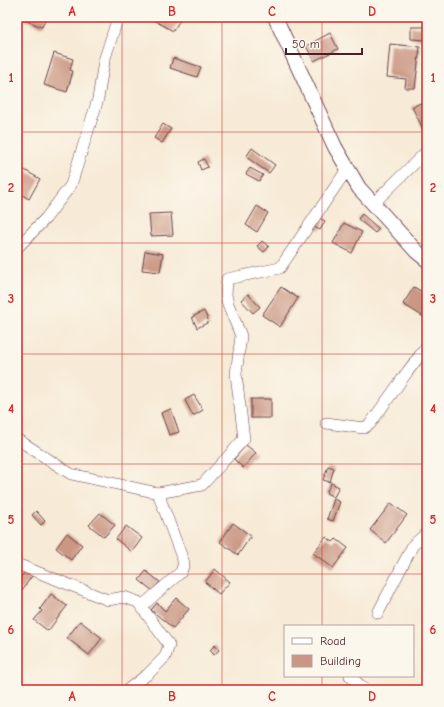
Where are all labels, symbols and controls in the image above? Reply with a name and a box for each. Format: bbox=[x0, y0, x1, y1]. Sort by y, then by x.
text: A bbox=[68, 4, 76, 19]
text: B bbox=[168, 4, 176, 19]
text: C bbox=[268, 4, 276, 19]
text: D bbox=[368, 4, 376, 19]
scale bar bbox=[286, 30, 362, 56]
text: 50 m bbox=[292, 37, 320, 51]
text: 1 bbox=[8, 70, 14, 85]
text: 1 bbox=[430, 70, 436, 85]
text: 2 bbox=[8, 180, 14, 195]
text: 2 bbox=[430, 180, 436, 195]
text: 3 bbox=[8, 291, 14, 306]
text: 3 bbox=[430, 291, 436, 306]
text: 4 bbox=[8, 401, 14, 416]
text: 4 bbox=[430, 401, 436, 416]
text: 5 bbox=[8, 512, 15, 527]
text: 5 bbox=[430, 512, 437, 527]
text: 6 bbox=[8, 622, 15, 637]
text: 6 bbox=[430, 622, 437, 637]
legend bbox=[284, 625, 414, 677]
text: Road bbox=[320, 634, 346, 648]
text: Building bbox=[320, 654, 361, 668]
text: A bbox=[68, 689, 76, 704]
text: B bbox=[168, 689, 176, 704]
text: C bbox=[268, 689, 276, 704]
text: D bbox=[368, 689, 376, 704]

